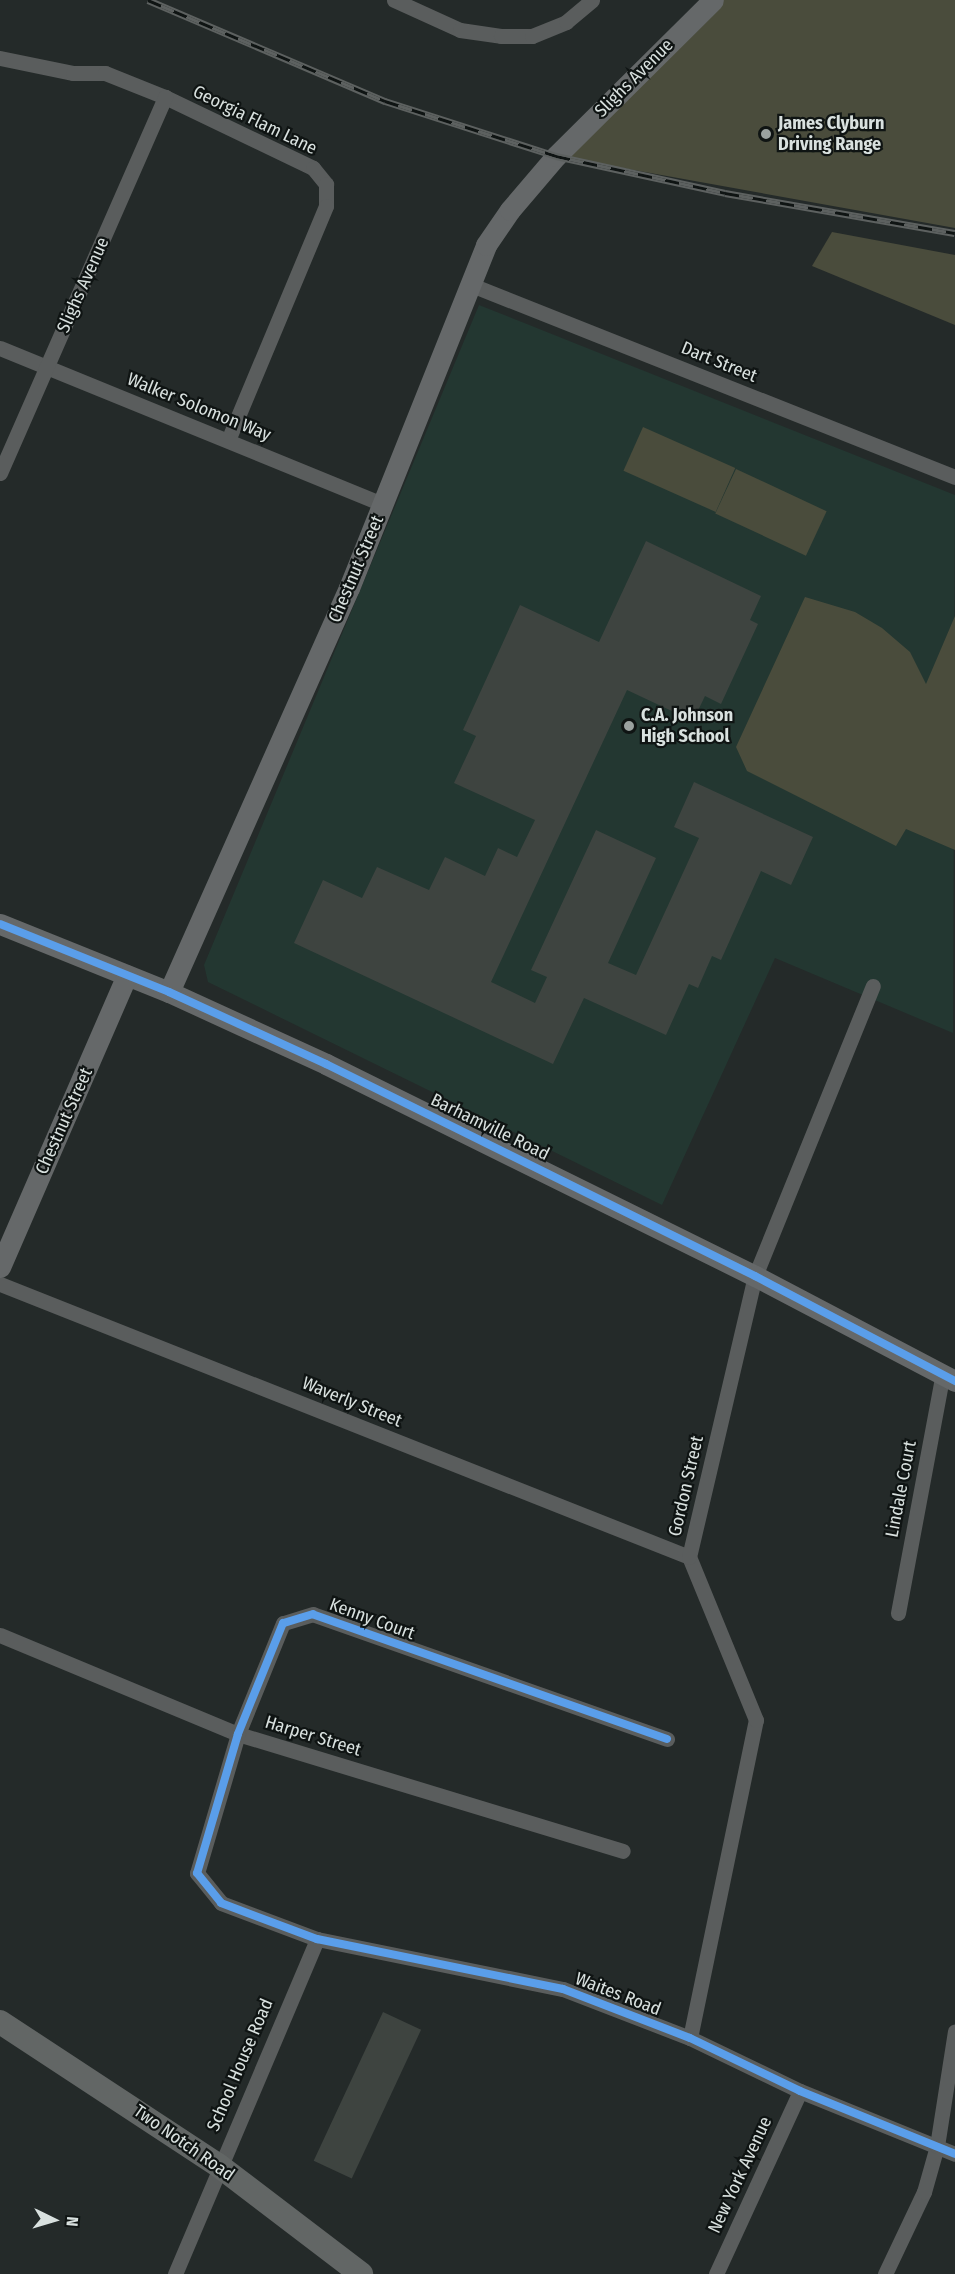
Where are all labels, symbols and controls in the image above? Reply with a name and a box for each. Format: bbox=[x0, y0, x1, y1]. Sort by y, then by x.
street label: Slighs Avenue bbox=[590, 34, 678, 122]
street label: Georgia Flam Lane bbox=[190, 81, 320, 159]
place label: James Clyburn Driving Range bbox=[778, 113, 884, 156]
marker: James Clyburn Driving Range bbox=[759, 127, 773, 141]
street label: Slighs Avenue bbox=[52, 234, 114, 336]
street label: Dart Street bbox=[678, 337, 760, 387]
street label: Walker Solomon Way bbox=[124, 368, 274, 446]
street label: Chestnut Street bbox=[324, 512, 388, 626]
place label: C.A. Johnson High School bbox=[641, 705, 733, 748]
marker: C.A. Johnson High School bbox=[622, 719, 636, 733]
street label: Chestnut Street bbox=[31, 1064, 97, 1178]
street label: Barhamville Road bbox=[427, 1089, 553, 1165]
street label: Waverly Street bbox=[299, 1372, 405, 1432]
street label: Gordon Street bbox=[664, 1434, 708, 1538]
street label: Lindale Court bbox=[881, 1439, 921, 1539]
street label: Kenny Court bbox=[326, 1594, 418, 1644]
street label: Harper Street bbox=[262, 1711, 364, 1761]
street label: Waites Road bbox=[572, 1968, 664, 2020]
street label: School House Road bbox=[202, 1995, 278, 2135]
street label: Two Notch Road bbox=[129, 2100, 239, 2186]
street label: New York Avenue bbox=[704, 2113, 776, 2237]
north arrow bbox=[24, 2190, 84, 2250]
text: N bbox=[63, 2216, 82, 2227]

